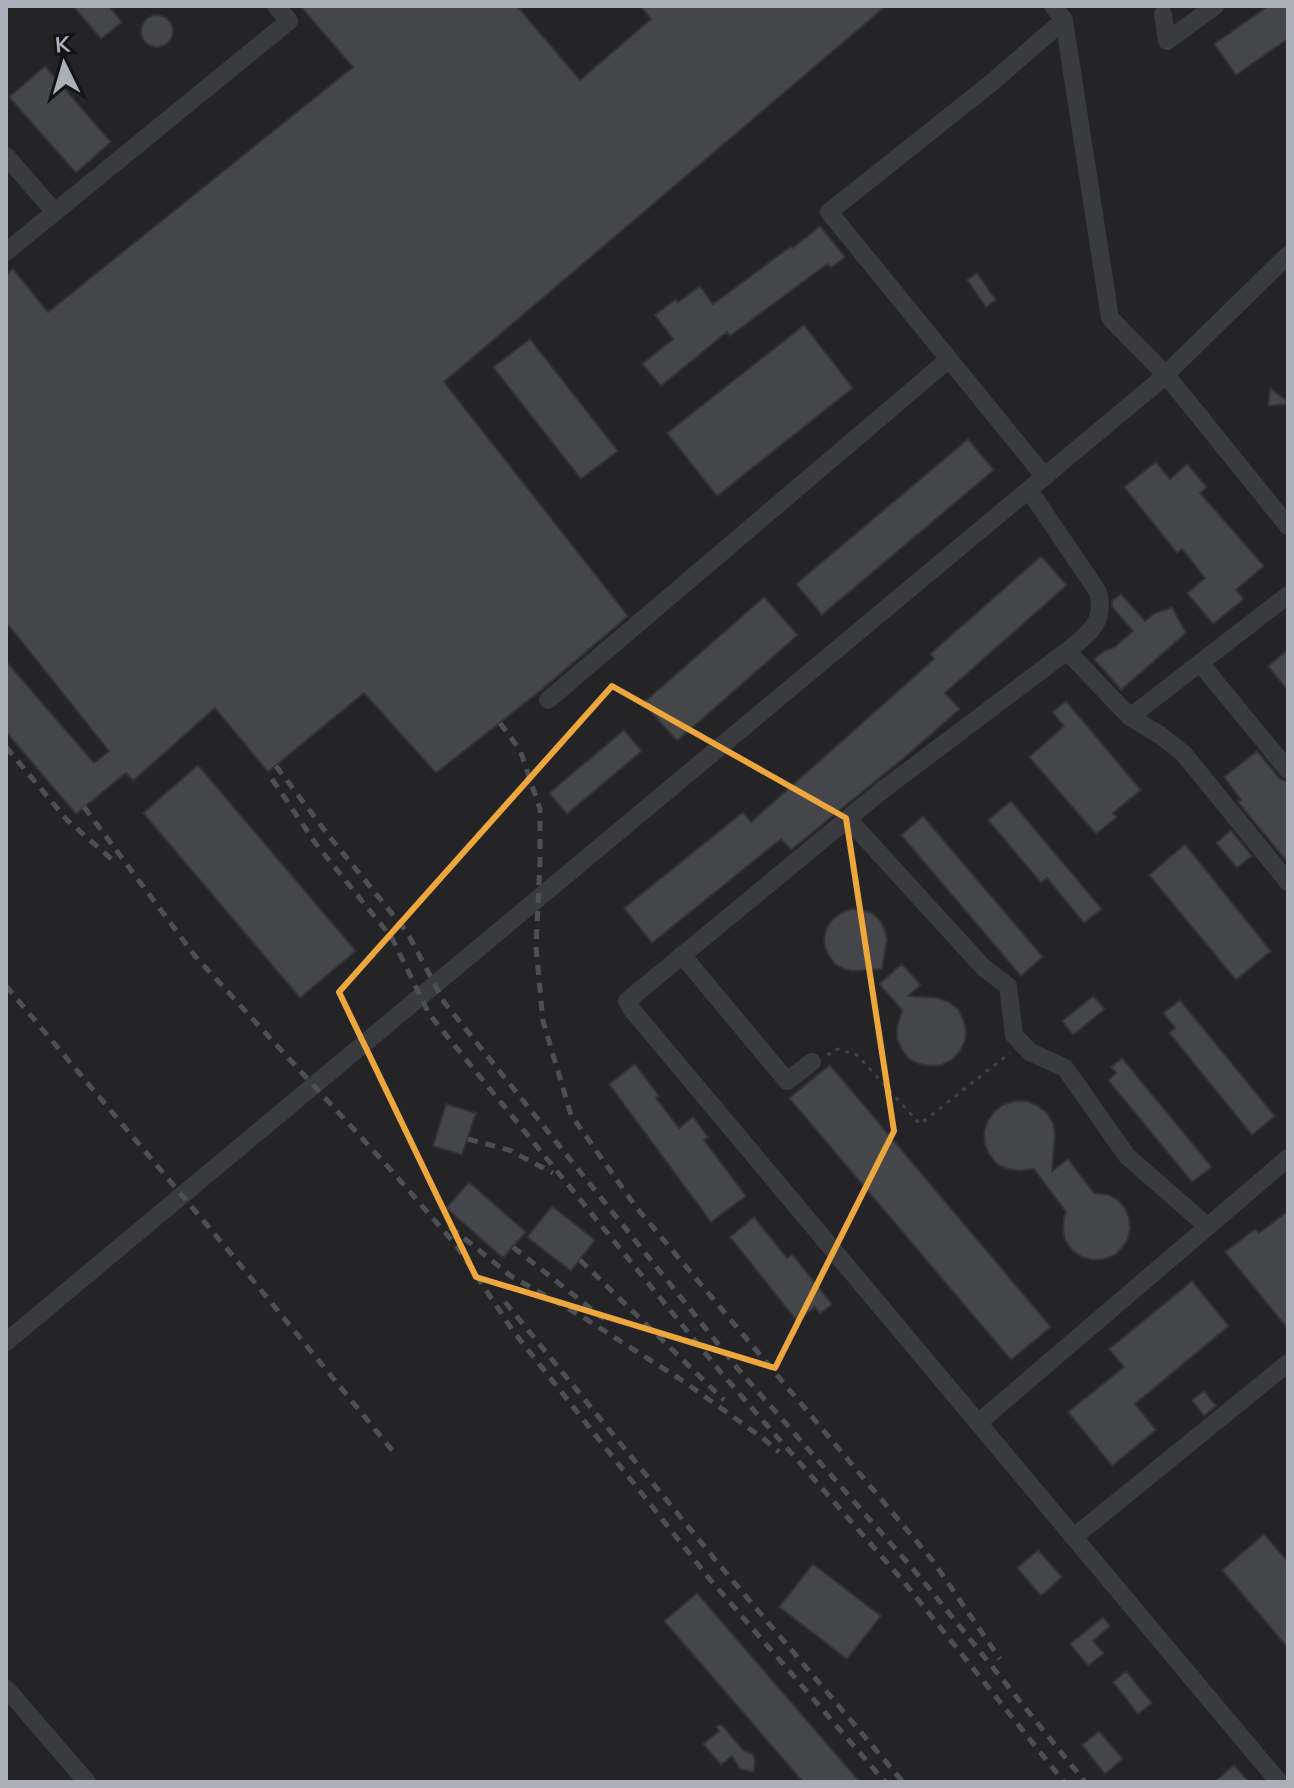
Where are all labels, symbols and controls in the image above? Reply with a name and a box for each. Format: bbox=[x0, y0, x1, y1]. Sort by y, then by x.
north arrow bbox=[24, 24, 104, 104]
text: K bbox=[54, 29, 72, 61]

